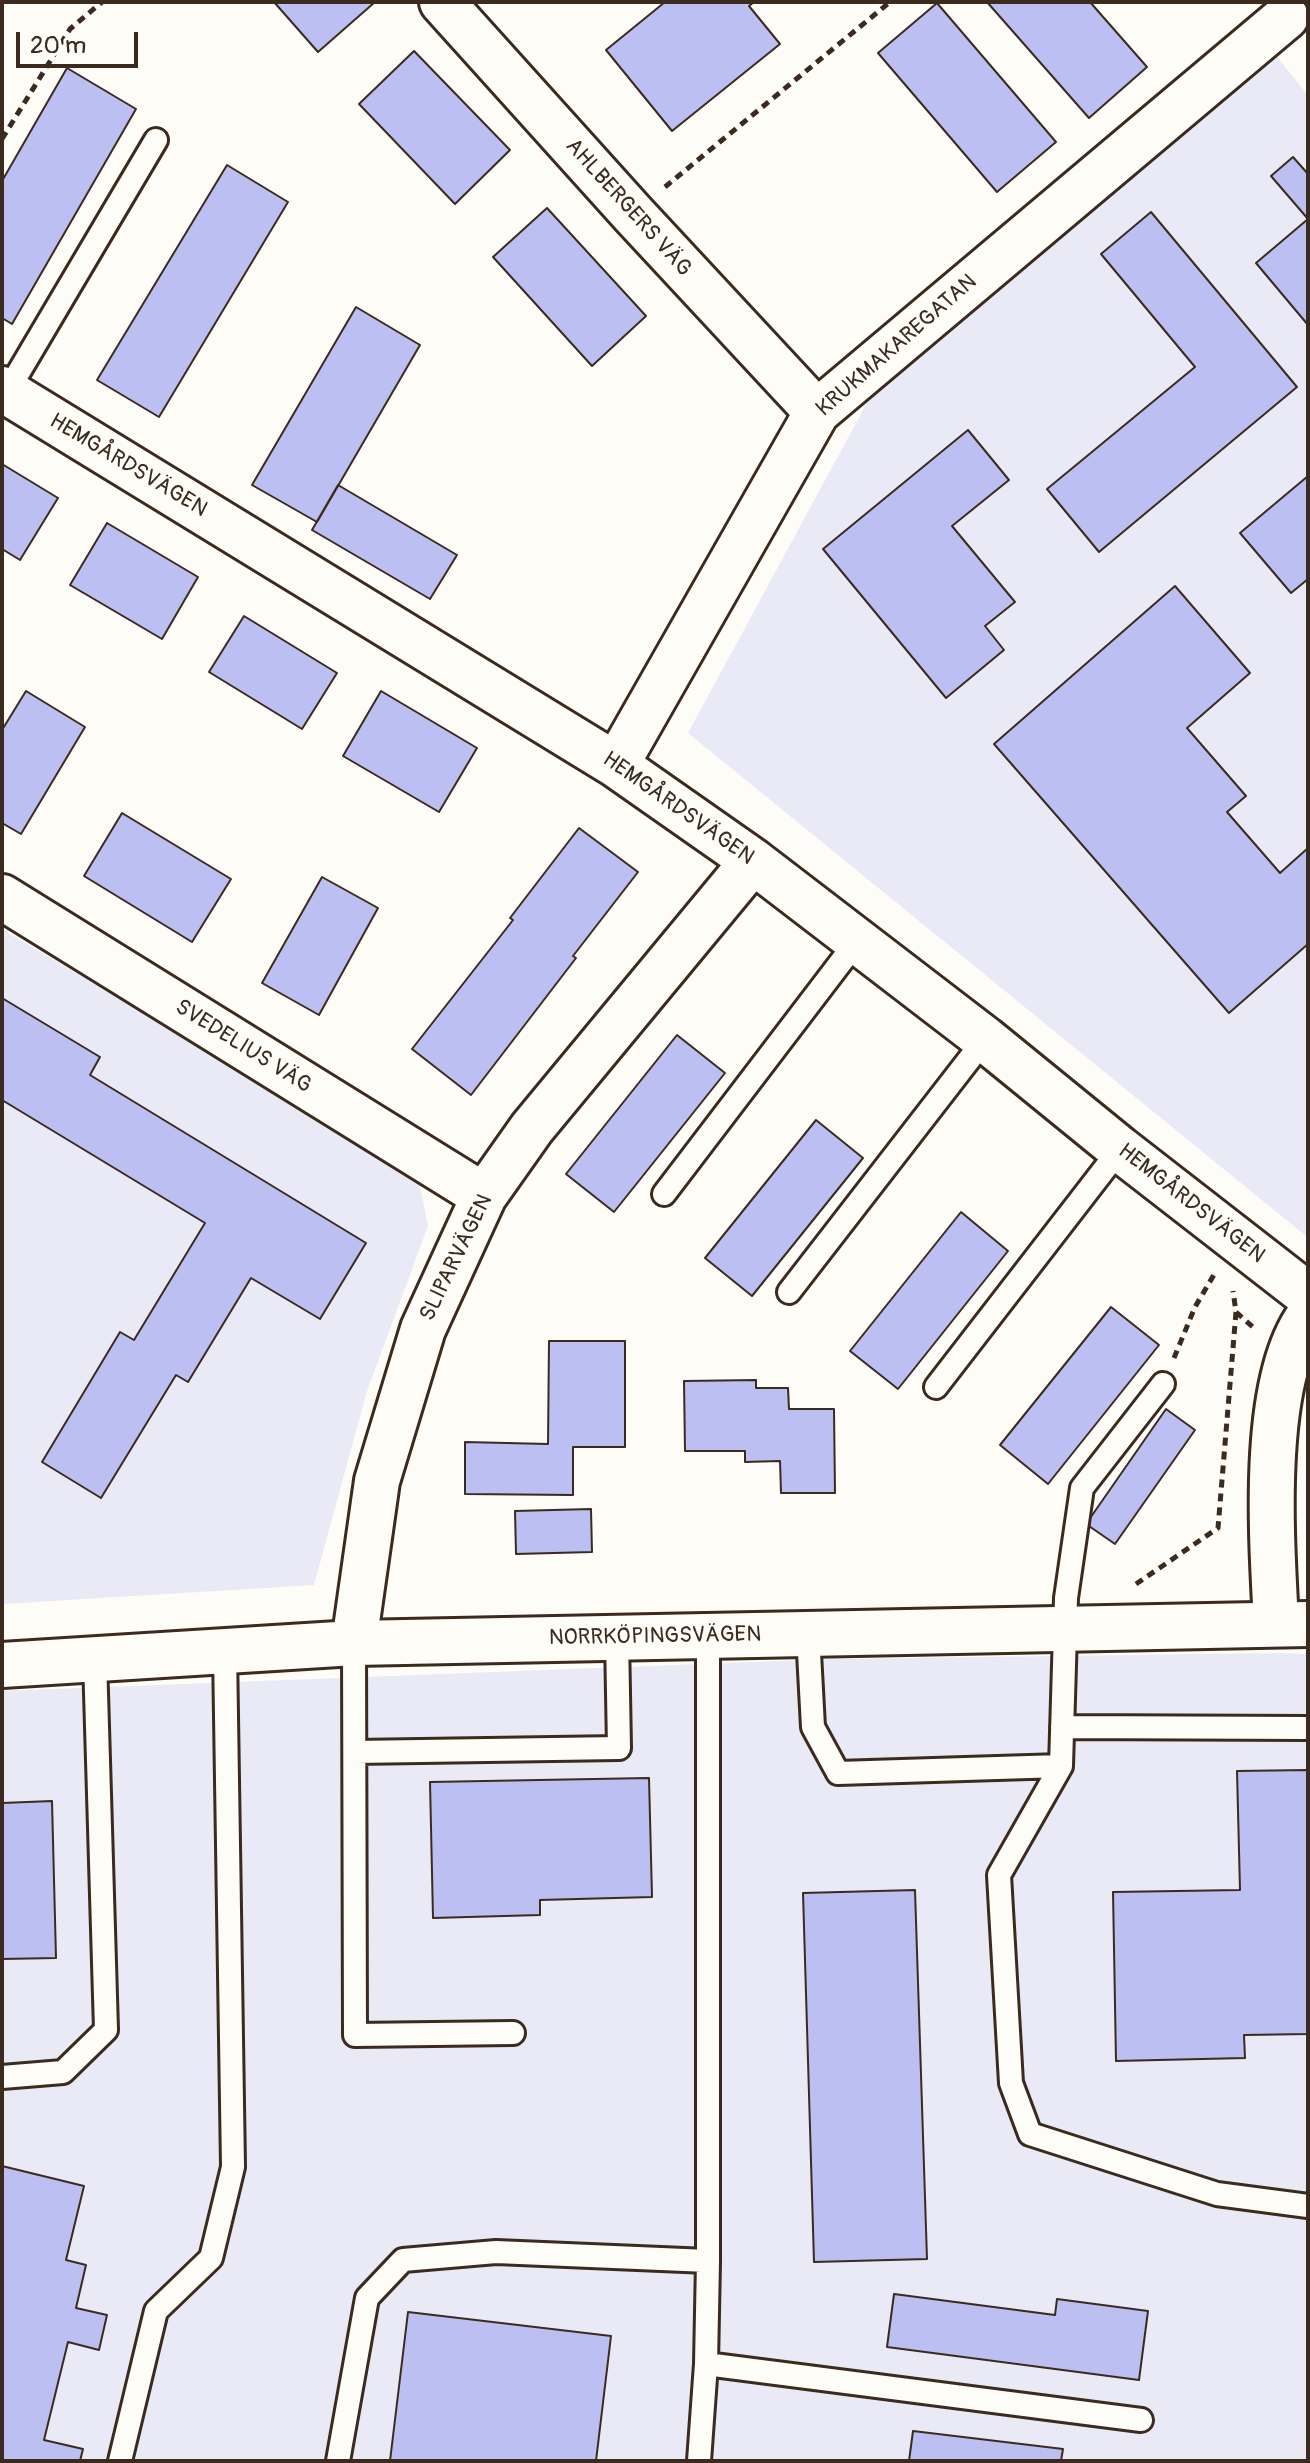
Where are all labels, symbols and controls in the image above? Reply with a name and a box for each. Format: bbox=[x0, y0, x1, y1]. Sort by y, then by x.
scale bar bbox=[20, 16, 142, 66]
text: 20 m bbox=[30, 31, 86, 60]
street label: AHLBERGERS VÄG bbox=[559, 134, 697, 282]
street label: KRUKMAKAREGATAN bbox=[812, 269, 982, 423]
street label: HEMGÅRDSVÄGEN bbox=[44, 409, 212, 523]
street label: HEMGÅRDSVÄGEN bbox=[597, 747, 759, 871]
street label: SVEDELIUS VÄG bbox=[170, 994, 316, 1100]
street label: HEMGÅRDSVÄGEN bbox=[1112, 1138, 1270, 1270]
street label: SLIPARVÄGEN bbox=[415, 1190, 499, 1326]
street label: NORRKÖPINGSVÄGEN bbox=[549, 1622, 761, 1652]

